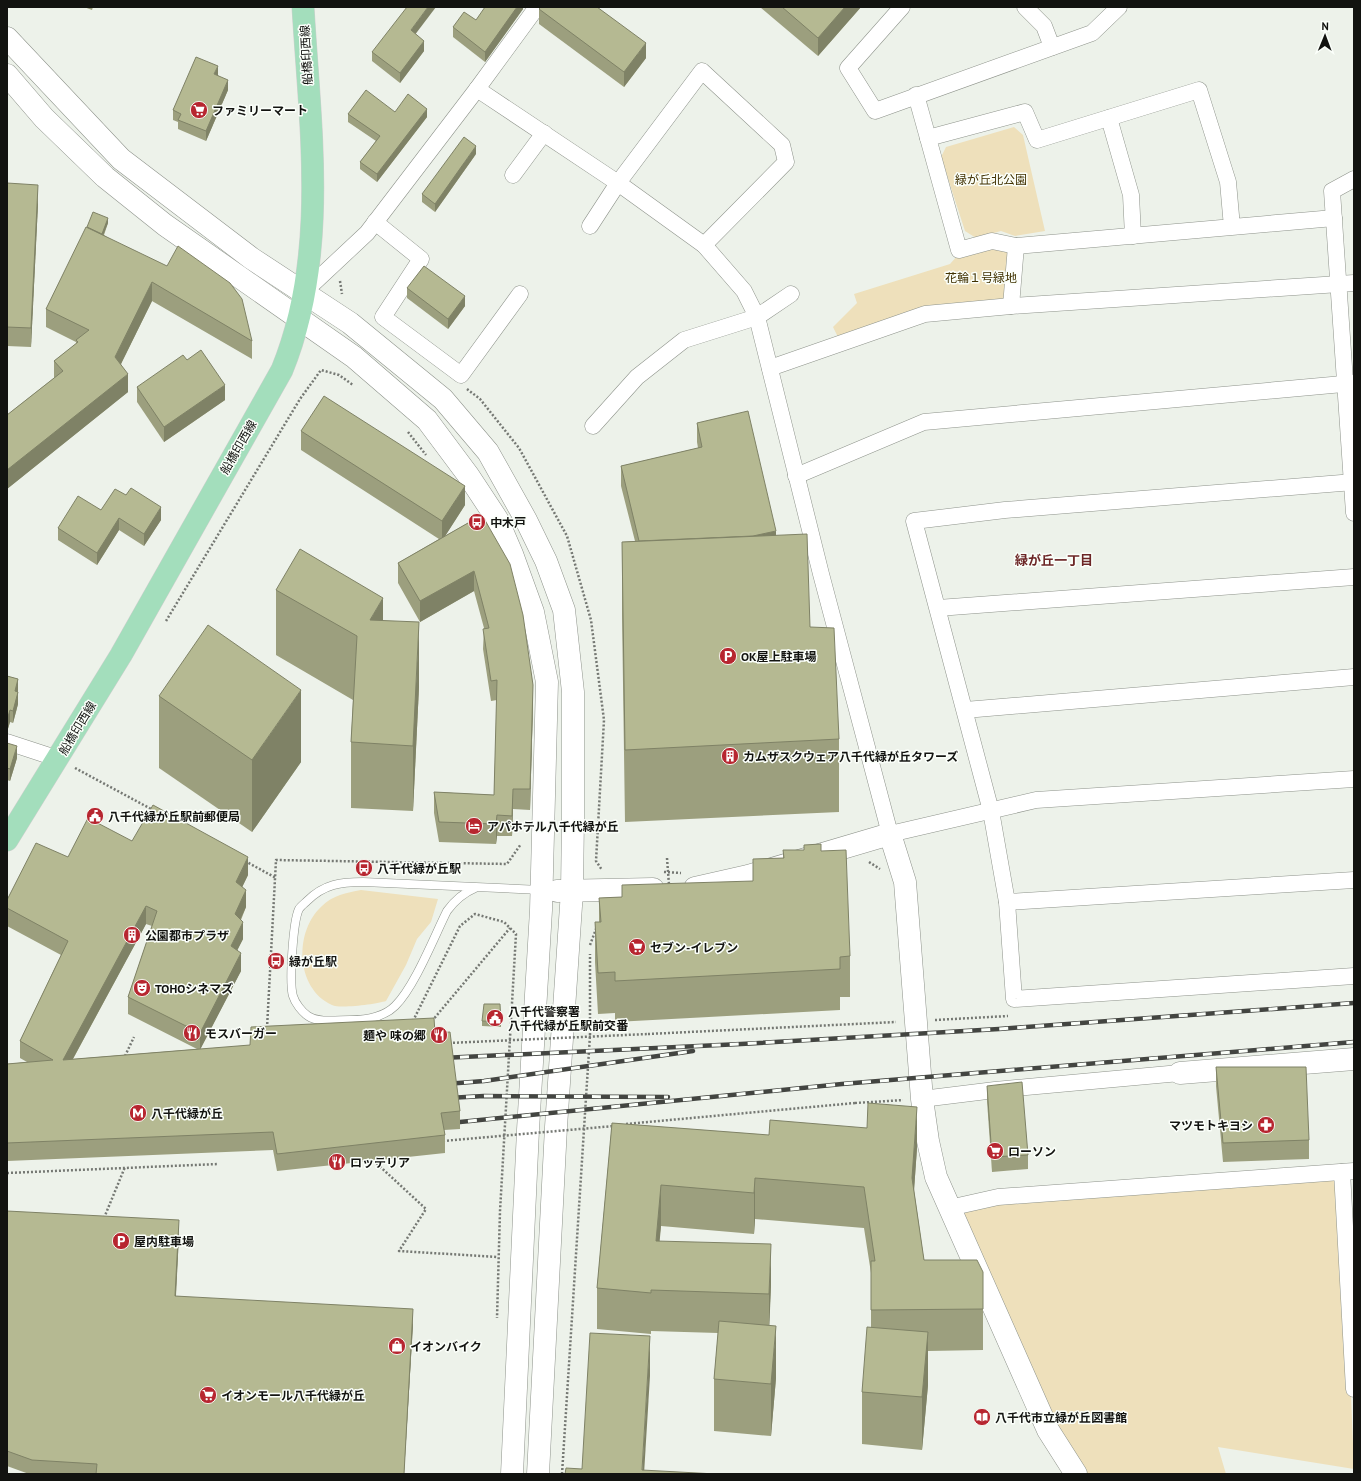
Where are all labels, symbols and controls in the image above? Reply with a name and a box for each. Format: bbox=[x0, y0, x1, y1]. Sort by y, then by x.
north arrow bbox=[1305, 16, 1345, 56]
text: N bbox=[1321, 19, 1329, 33]
street label: 船橋印西線 bbox=[297, 25, 315, 85]
supermarket icon: ファミリーマート bbox=[189, 100, 209, 120]
place label: ファミリーマート bbox=[212, 103, 308, 118]
park label: 緑が丘北公園 bbox=[955, 172, 1027, 187]
park label: 花輪１号緑地 bbox=[945, 270, 1017, 285]
street label: 船橋印西線 bbox=[217, 417, 259, 477]
bus stop icon: 中木戸 bbox=[467, 512, 487, 532]
place label: 中木戸 bbox=[490, 515, 526, 530]
district label: 緑が丘一丁目 bbox=[1014, 552, 1093, 569]
parking icon: OK屋上駐車場 bbox=[718, 646, 738, 666]
place label: OK屋上駐車場 bbox=[741, 649, 816, 664]
street label: 船橋印西線 bbox=[55, 698, 99, 758]
building icon: カムザスクウェア八千代緑が丘タワーズ bbox=[720, 746, 740, 766]
place label: カムザスクウェア八千代緑が丘タワーズ bbox=[743, 749, 958, 764]
public building icon: 八千代緑が丘駅前郵便局 bbox=[85, 806, 105, 826]
place label: 八千代緑が丘駅前郵便局 bbox=[108, 809, 240, 824]
hotel icon: アパホテル八千代緑が丘 bbox=[464, 816, 484, 836]
place label: アパホテル八千代緑が丘 bbox=[487, 819, 619, 834]
bus stop icon: 八千代緑が丘駅 bbox=[354, 858, 374, 878]
place label: 八千代緑が丘駅 bbox=[377, 861, 461, 876]
building icon: 公園都市プラザ bbox=[122, 925, 142, 945]
place label: 公園都市プラザ bbox=[145, 928, 229, 943]
supermarket icon: セブン-イレブン bbox=[627, 937, 647, 957]
place label: セブン-イレブン bbox=[650, 940, 738, 955]
bus stop icon: 緑が丘駅 bbox=[266, 951, 286, 971]
place label: 緑が丘駅 bbox=[289, 954, 337, 969]
theatre icon: TOHOシネマズ bbox=[132, 978, 152, 998]
place label: TOHOシネマズ bbox=[155, 981, 233, 996]
place label: 八千代警察署 八千代緑が丘駅前交番 bbox=[508, 1004, 629, 1033]
public building icon: 八千代警察署 八千代緑が丘駅前交番 bbox=[485, 1008, 505, 1028]
restaurant icon: モスバーガー bbox=[182, 1023, 202, 1043]
restaurant icon: 麺や 味の郷 bbox=[429, 1025, 449, 1045]
place label: モスバーガー bbox=[205, 1026, 277, 1041]
place label: 麺や 味の郷 bbox=[363, 1028, 426, 1043]
metro station icon: 八千代緑が丘 bbox=[128, 1103, 148, 1123]
place label: 八千代緑が丘 bbox=[151, 1106, 223, 1121]
pharmacy icon: マツモトキヨシ bbox=[1256, 1115, 1276, 1135]
place label: マツモトキヨシ bbox=[1169, 1118, 1253, 1133]
supermarket icon: ローソン bbox=[985, 1141, 1005, 1161]
place label: ローソン bbox=[1008, 1144, 1056, 1159]
restaurant icon: ロッテリア bbox=[327, 1152, 347, 1172]
place label: ロッテリア bbox=[350, 1155, 410, 1170]
parking icon: 屋内駐車場 bbox=[111, 1231, 131, 1251]
place label: 屋内駐車場 bbox=[134, 1234, 194, 1249]
shop icon: イオンバイク bbox=[387, 1336, 407, 1356]
place label: イオンバイク bbox=[410, 1339, 482, 1354]
supermarket icon: イオンモール八千代緑が丘 bbox=[198, 1385, 218, 1405]
place label: イオンモール八千代緑が丘 bbox=[221, 1388, 365, 1403]
library icon: 八千代市立緑が丘図書館 bbox=[972, 1407, 992, 1427]
place label: 八千代市立緑が丘図書館 bbox=[995, 1410, 1127, 1425]

